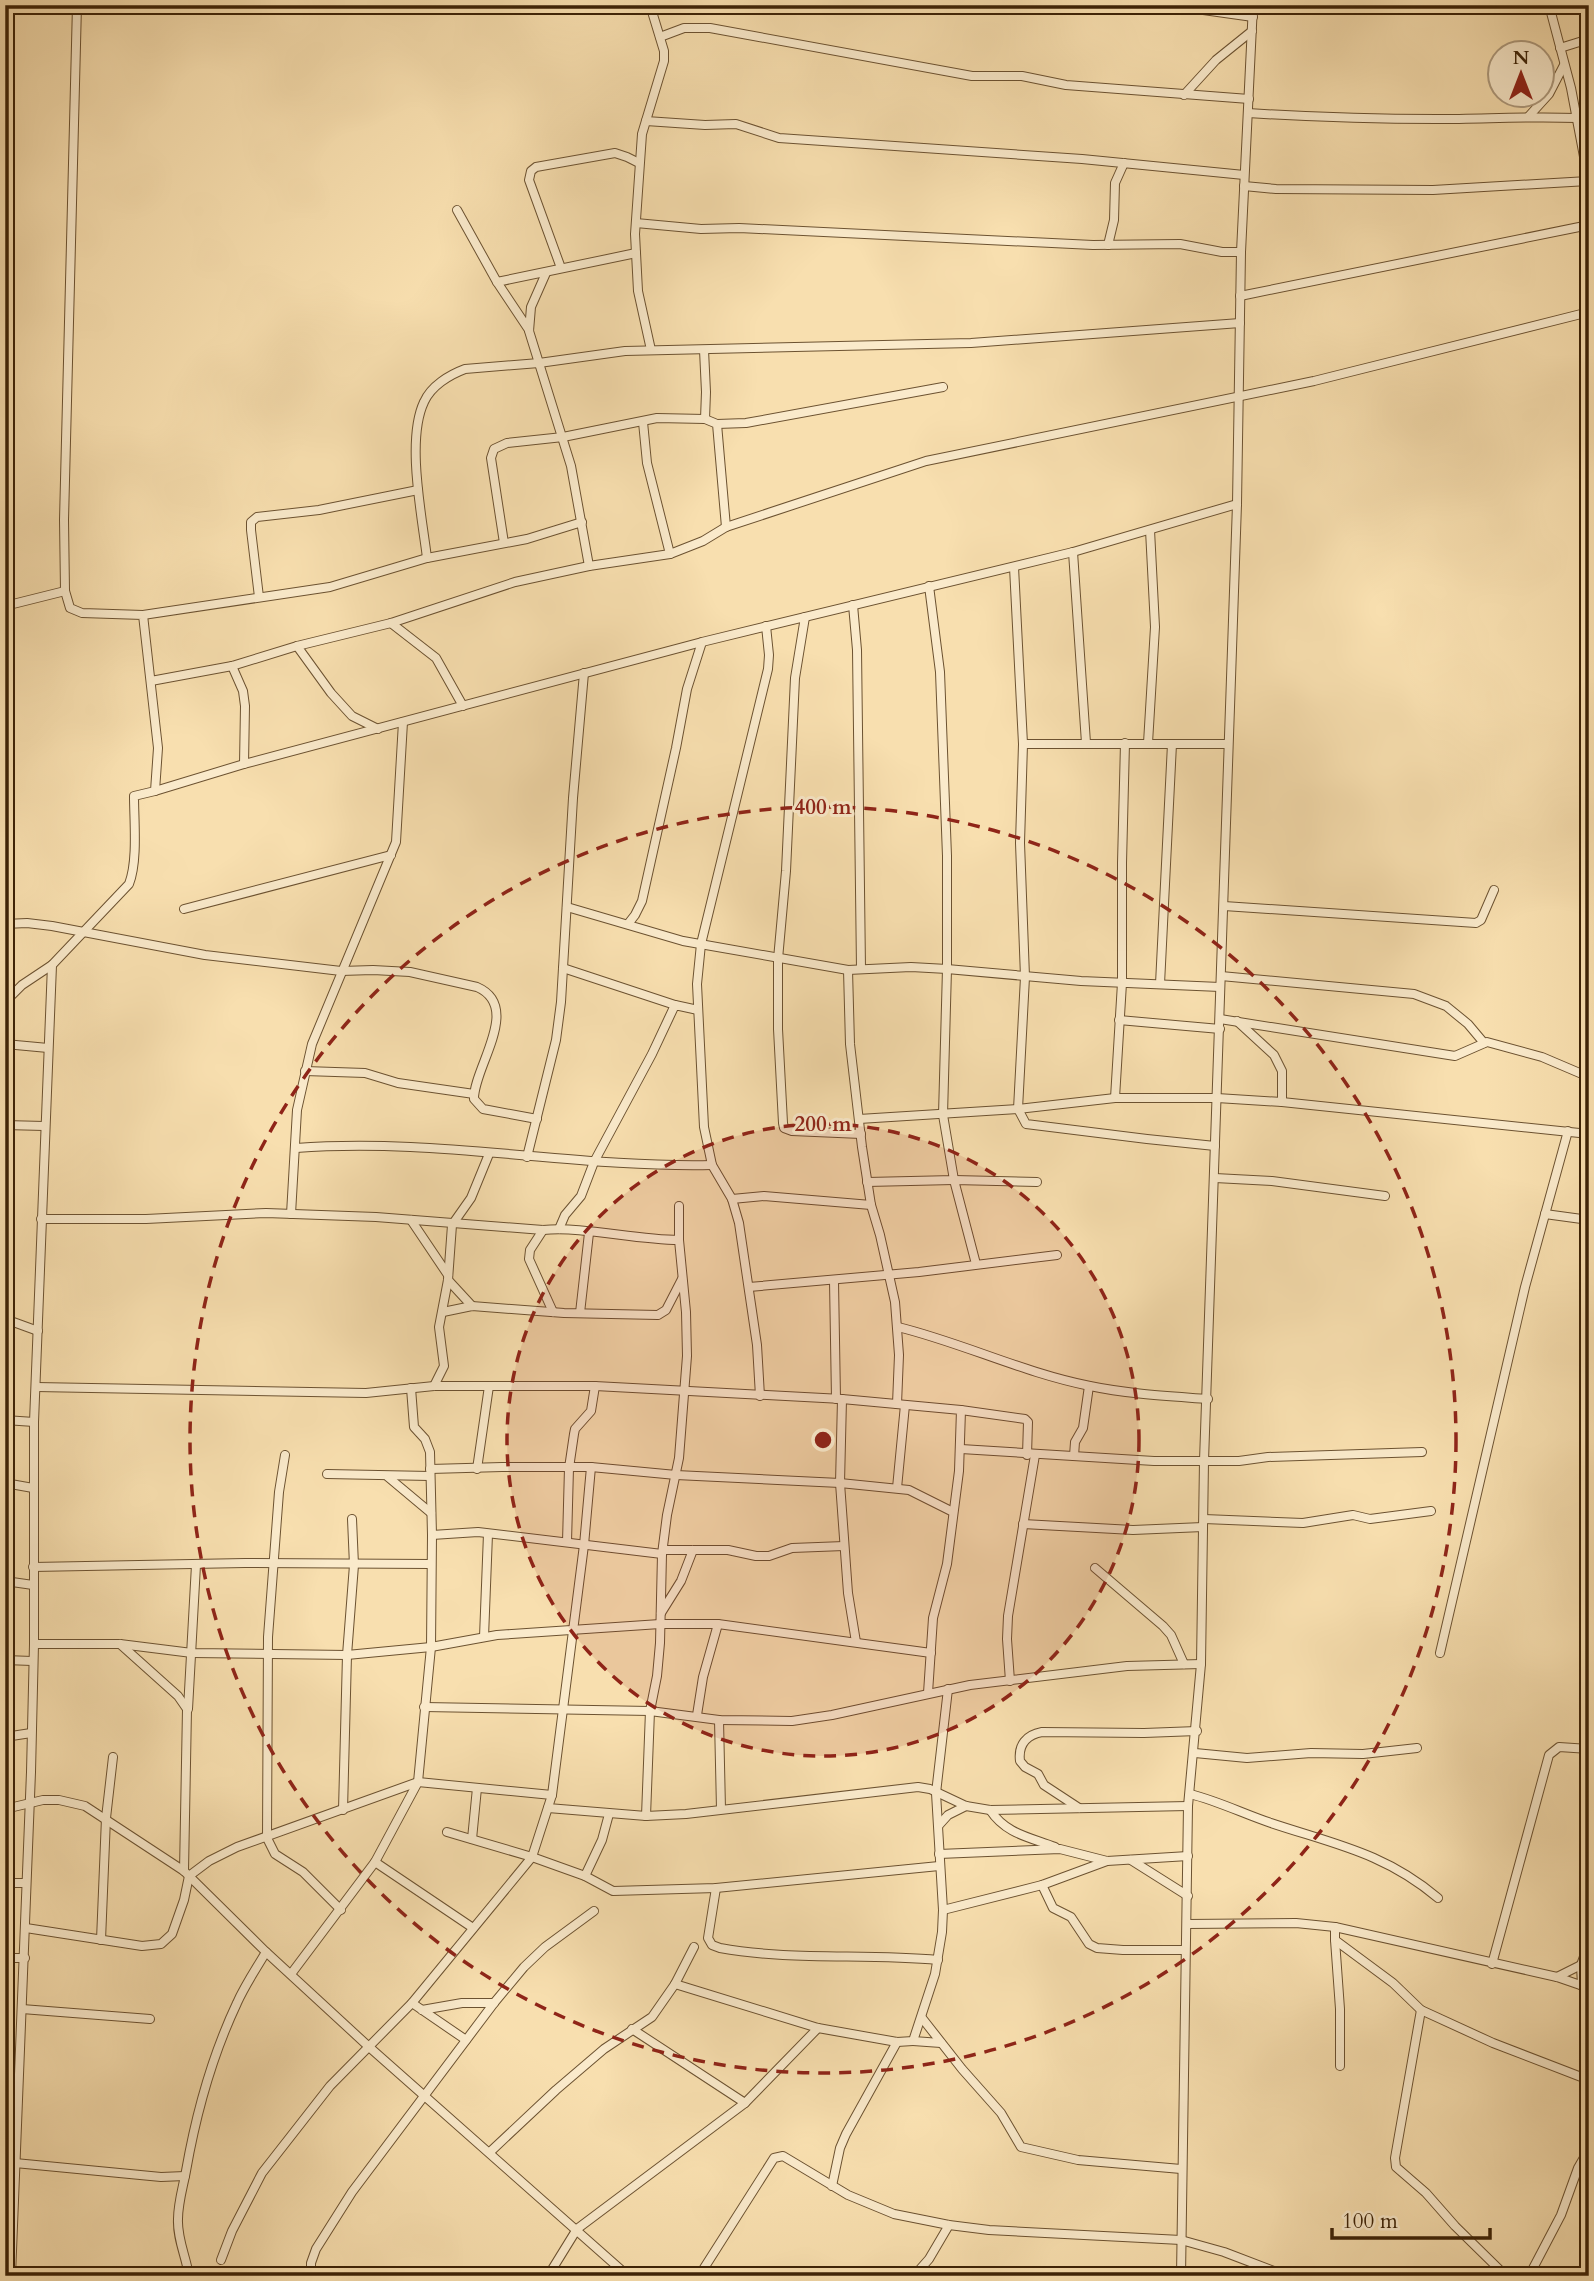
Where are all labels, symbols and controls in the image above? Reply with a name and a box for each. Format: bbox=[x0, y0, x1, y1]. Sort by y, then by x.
north arrow bbox=[1486, 38, 1556, 108]
text: N bbox=[1513, 45, 1530, 71]
text: 400 m bbox=[794, 793, 852, 822]
text: 200 m bbox=[794, 1110, 852, 1139]
centre of rings bbox=[811, 1428, 835, 1452]
scale bar bbox=[1332, 2197, 1489, 2241]
text: 100 m bbox=[1342, 2207, 1398, 2236]

